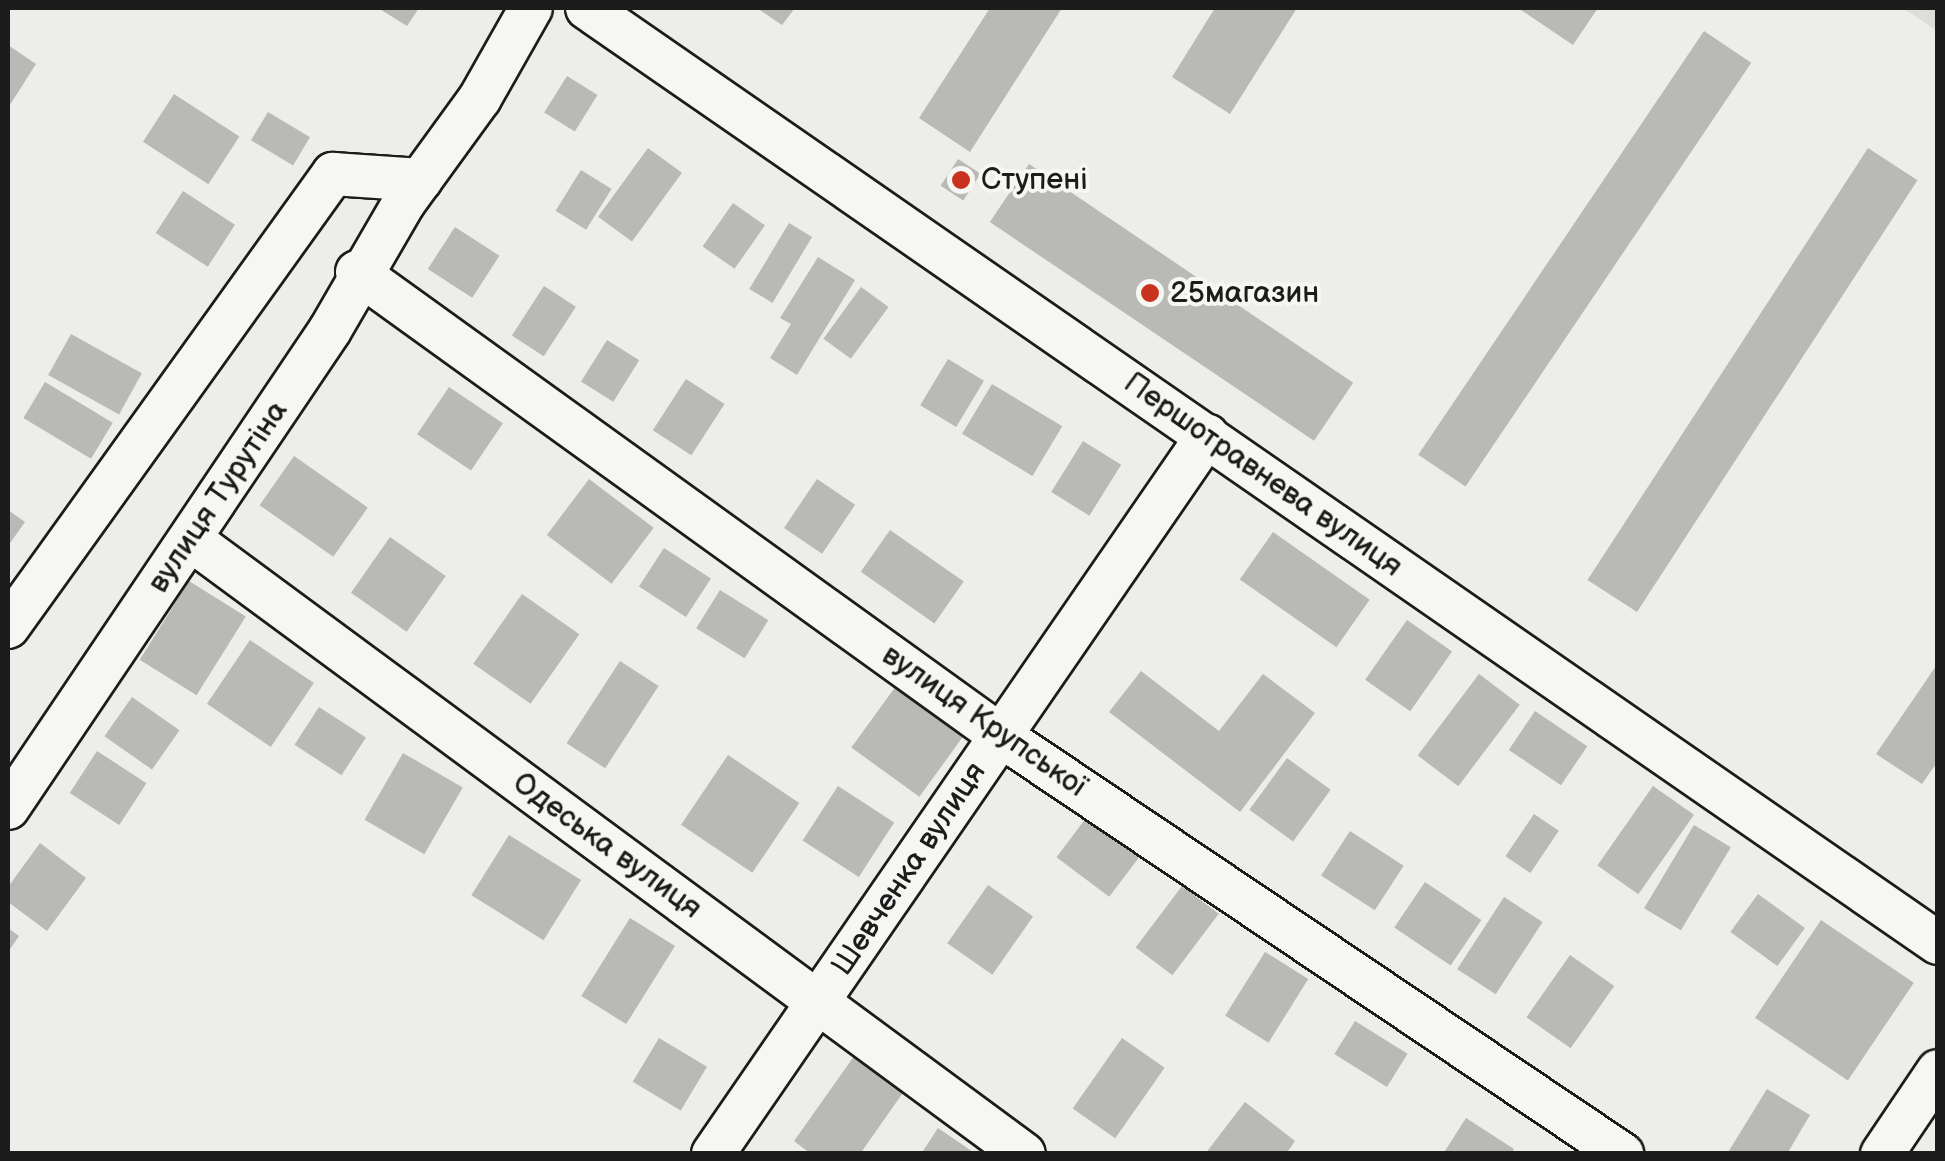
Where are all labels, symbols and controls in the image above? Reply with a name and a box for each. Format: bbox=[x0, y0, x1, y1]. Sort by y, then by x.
place label: Ступені bbox=[981, 162, 1088, 198]
marker: Ступені bbox=[950, 169, 972, 191]
place label: 25магазин bbox=[1170, 275, 1319, 311]
marker: 25магазин bbox=[1139, 282, 1161, 304]
street label: Першотравнева вулиця bbox=[1117, 365, 1409, 585]
street label: вулиця Турутіна bbox=[141, 394, 295, 600]
street label: вулиця Крупської bbox=[875, 637, 1093, 805]
street label: Шевченка вулиця bbox=[824, 755, 994, 983]
street label: Одеська вулиця bbox=[505, 765, 709, 927]

